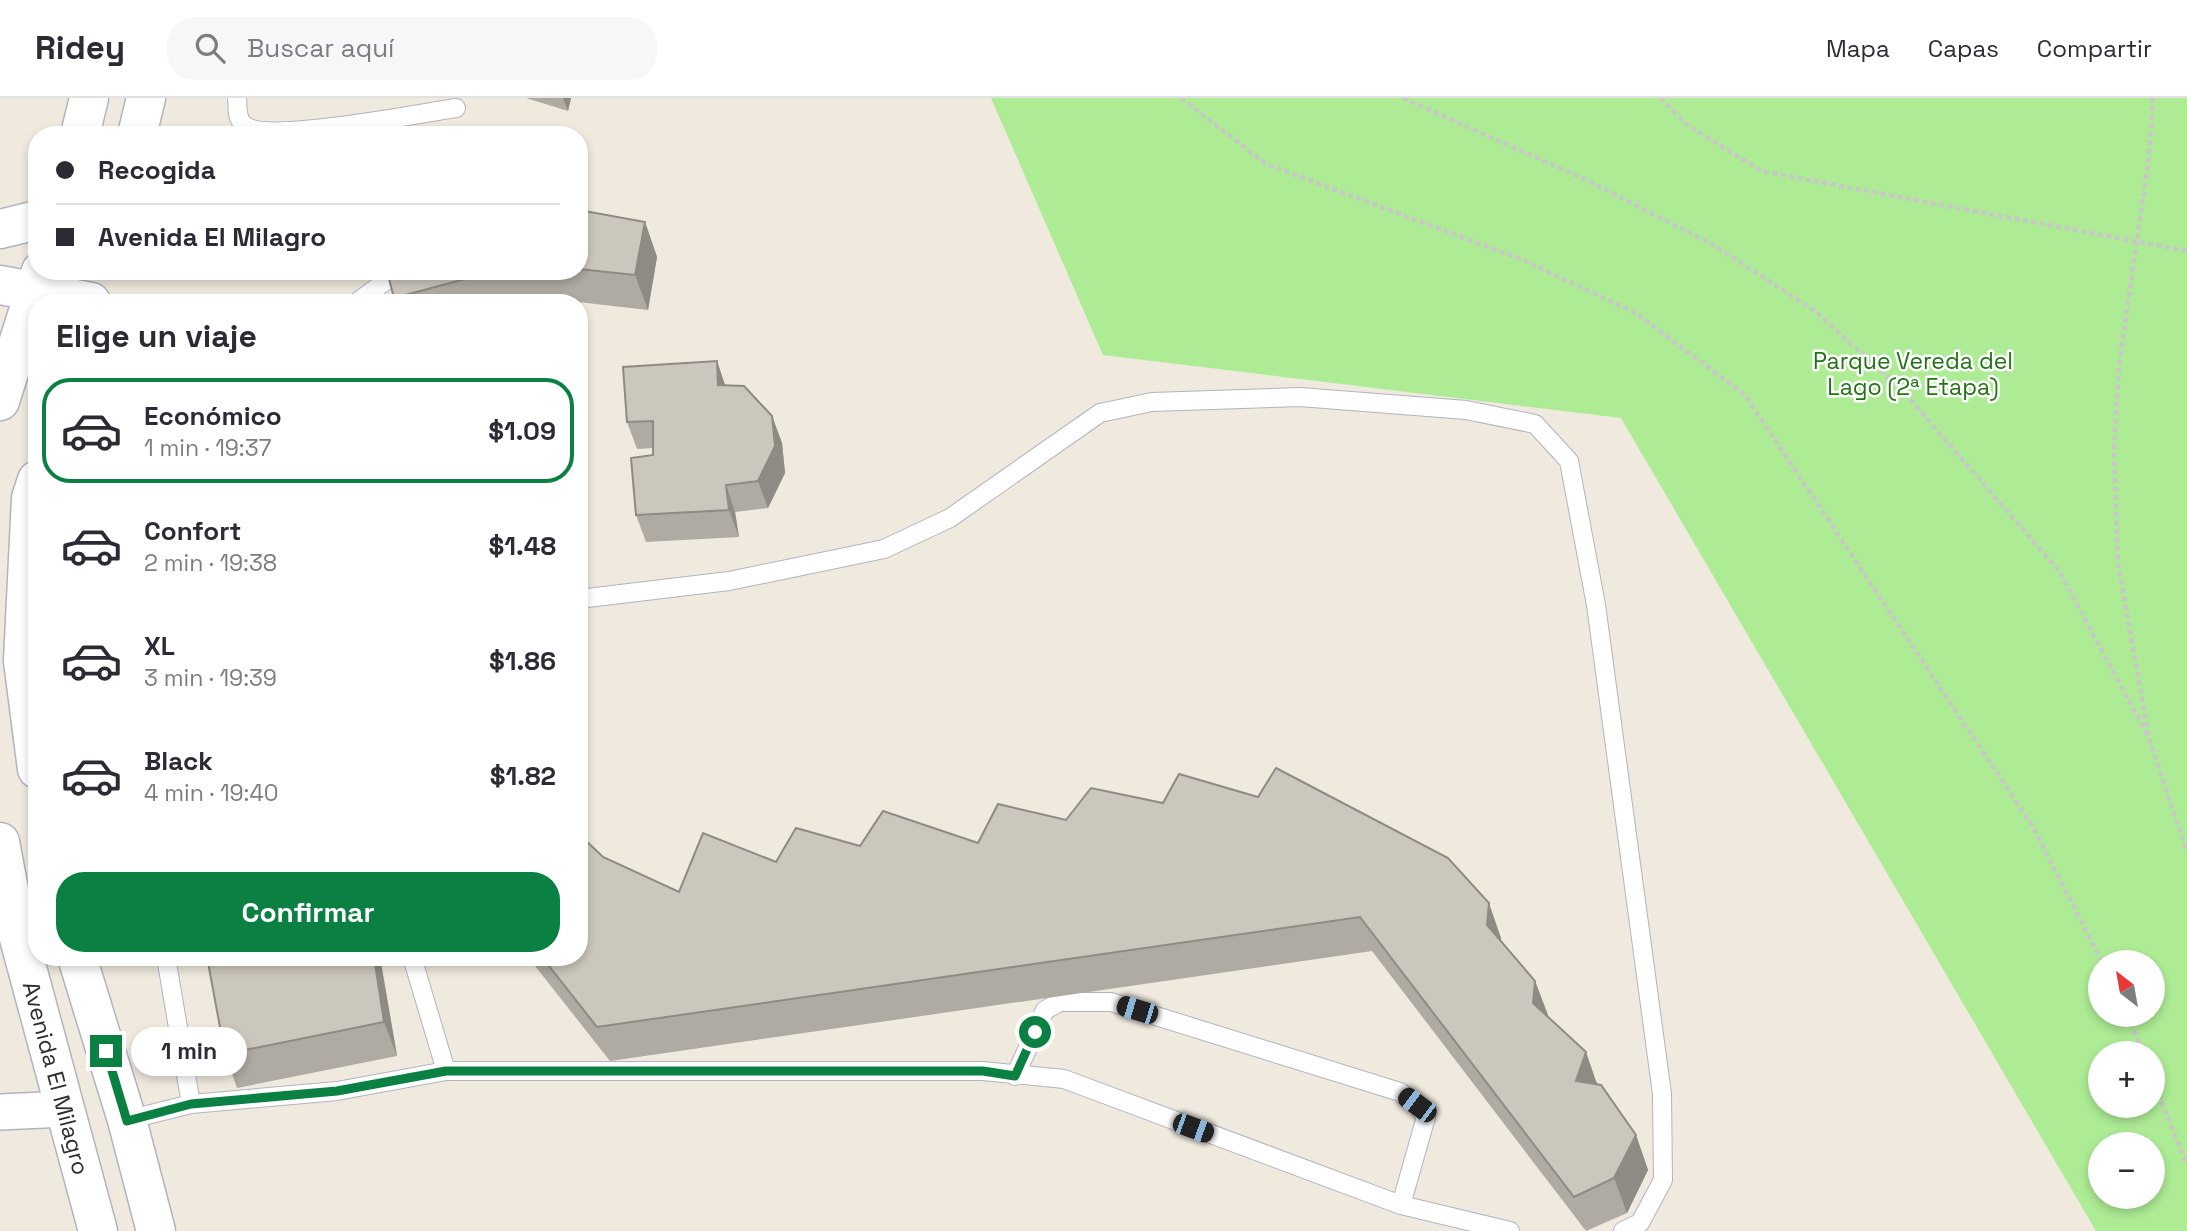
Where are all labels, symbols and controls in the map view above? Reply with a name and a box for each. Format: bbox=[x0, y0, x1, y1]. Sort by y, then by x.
search box bbox=[167, 17, 657, 80]
text: Ridey bbox=[35, 27, 125, 69]
icon: search bbox=[191, 29, 229, 67]
text: Buscar aquí bbox=[247, 31, 394, 65]
text: Mapa bbox=[1826, 33, 1890, 64]
text: Capas bbox=[1928, 33, 1999, 64]
text: Compartir bbox=[2037, 33, 2152, 64]
text: Recogida bbox=[98, 153, 216, 187]
text: Avenida El Milagro bbox=[98, 220, 326, 254]
text: Elige un viaje bbox=[56, 316, 257, 356]
park label: Parque Vereda del Lago (2ª Etapa) bbox=[1813, 346, 2013, 402]
icon: car bbox=[60, 399, 123, 462]
text: Económico bbox=[144, 399, 282, 433]
text: $1.09 bbox=[488, 414, 556, 448]
text: 1 min · 19:37 bbox=[144, 433, 272, 463]
icon: car bbox=[60, 514, 123, 577]
text: Confort bbox=[144, 514, 241, 548]
text: $1.48 bbox=[489, 529, 556, 563]
text: 2 min · 19:38 bbox=[144, 548, 277, 578]
icon: car bbox=[60, 629, 123, 692]
text: XL bbox=[144, 629, 175, 663]
text: $1.86 bbox=[489, 644, 556, 678]
text: 3 min · 19:39 bbox=[144, 663, 277, 693]
icon: car bbox=[60, 744, 123, 807]
text: Black bbox=[144, 744, 213, 778]
text: $1.82 bbox=[490, 759, 556, 793]
text: 4 min · 19:40 bbox=[144, 778, 279, 808]
button: Confirmar bbox=[56, 872, 560, 952]
north arrow bbox=[2088, 950, 2165, 1027]
map controls bbox=[2088, 950, 2165, 1209]
street label: Avenida El Milagro bbox=[16, 978, 96, 1178]
car bbox=[1114, 994, 1161, 1026]
route start bbox=[1019, 1016, 1051, 1048]
callout: 1 min bbox=[130, 1026, 246, 1076]
route end bbox=[90, 1035, 122, 1067]
text: 1 min bbox=[161, 1036, 217, 1066]
button: + bbox=[2088, 1041, 2165, 1118]
car bbox=[1394, 1084, 1441, 1126]
car bbox=[1170, 1111, 1217, 1145]
button: − bbox=[2088, 1132, 2165, 1209]

